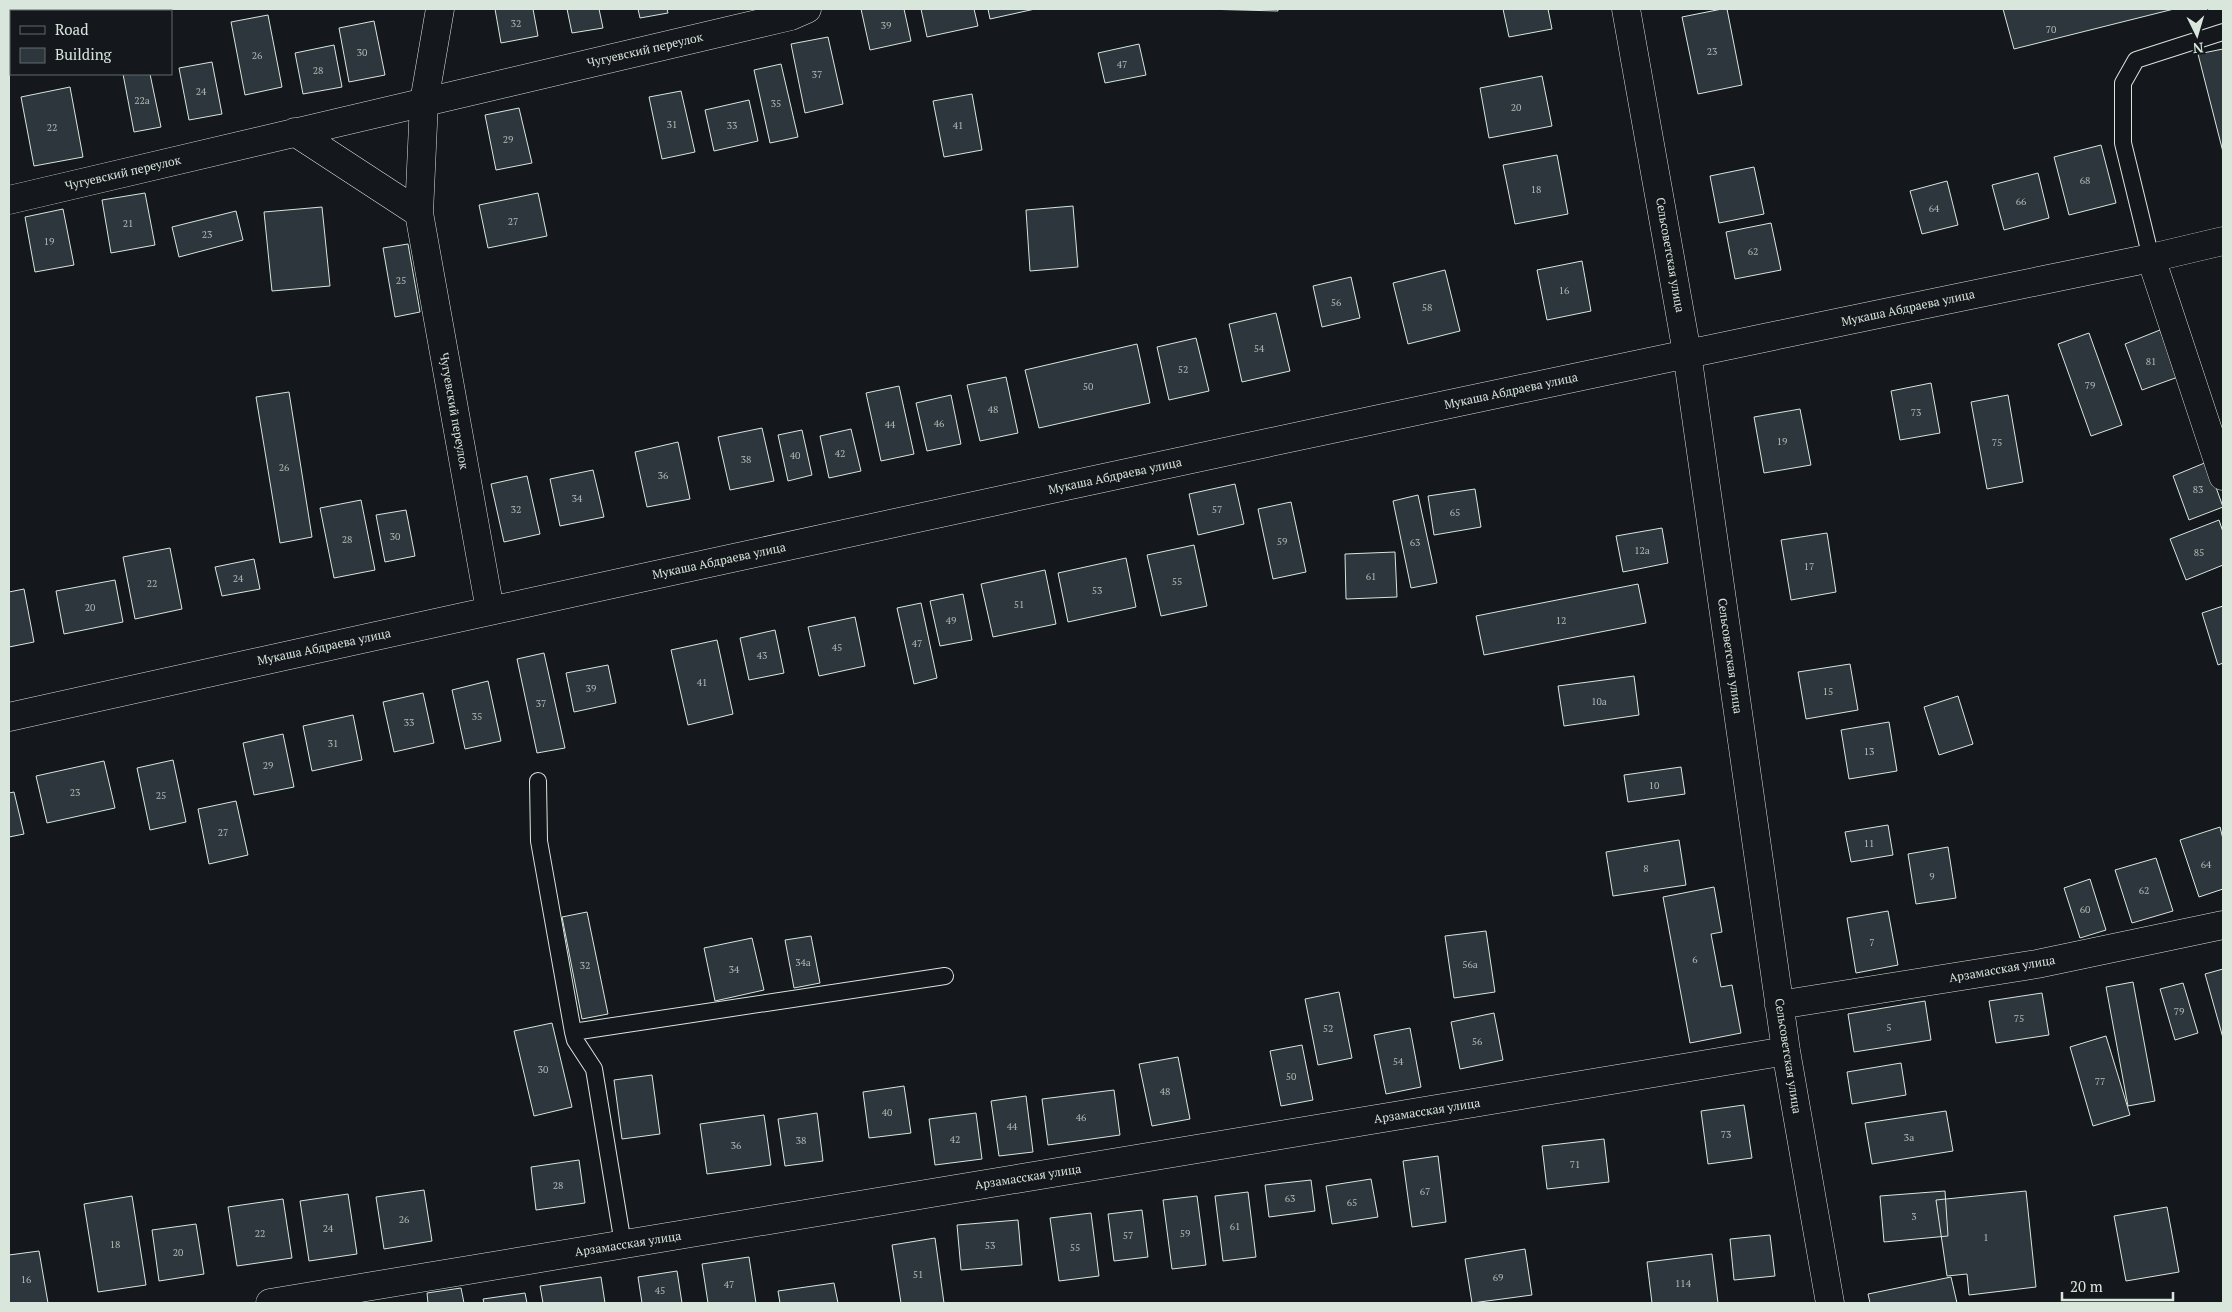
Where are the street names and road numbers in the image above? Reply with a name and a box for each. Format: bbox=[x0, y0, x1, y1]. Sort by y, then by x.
street label: Чугуевский переулок bbox=[586, 29, 705, 70]
street label: Чугуевский переулок bbox=[64, 152, 183, 193]
street label: Сельсоветская улица bbox=[1653, 196, 1688, 314]
street label: Мукаша Абдраева улица bbox=[1840, 286, 1976, 329]
street label: Чугуевский переулок bbox=[437, 351, 472, 471]
street label: Мукаша Абдраева улица bbox=[1443, 369, 1579, 412]
street label: Мукаша Абдраева улица bbox=[1047, 454, 1183, 497]
street label: Мукаша Абдраева улица bbox=[651, 539, 787, 582]
street label: Сельсоветская улица bbox=[1715, 597, 1746, 715]
street label: Мукаша Абдраева улица bbox=[256, 625, 392, 668]
street label: Арзамасская улица bbox=[1948, 952, 2056, 985]
street label: Сельсоветская улица bbox=[1772, 997, 1805, 1115]
street label: Арзамасская улица bbox=[1373, 1095, 1481, 1126]
street label: Арзамасская улица bbox=[974, 1161, 1082, 1192]
street label: Арзамасская улица bbox=[574, 1228, 682, 1259]

